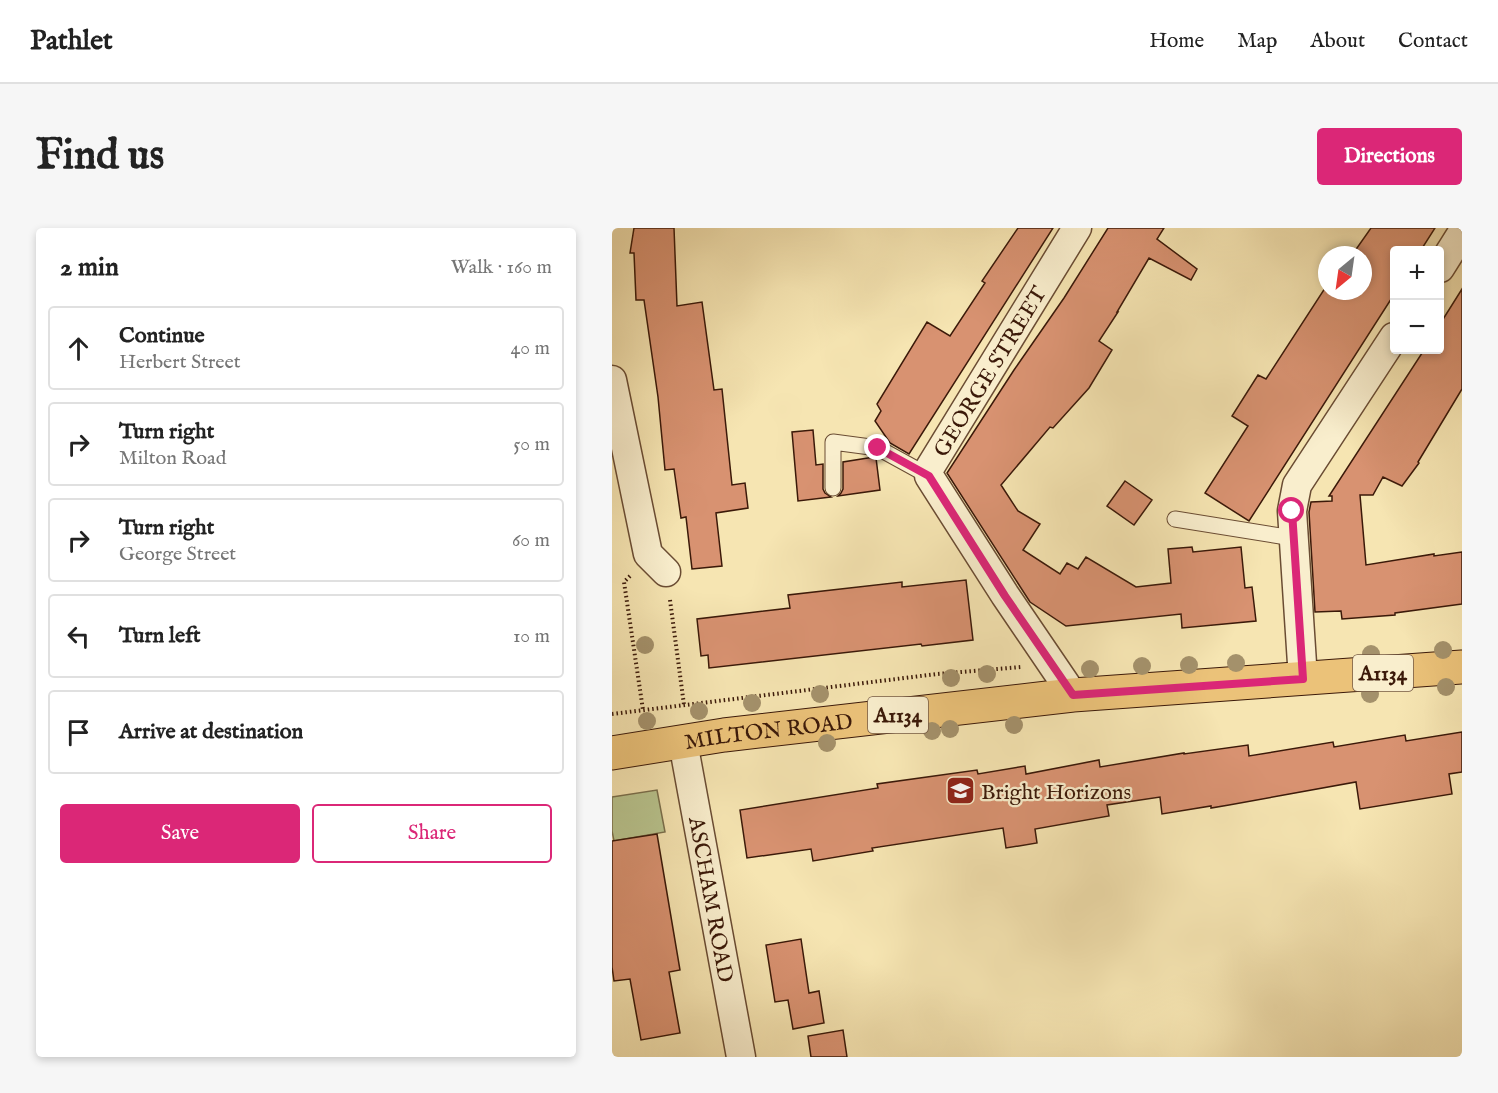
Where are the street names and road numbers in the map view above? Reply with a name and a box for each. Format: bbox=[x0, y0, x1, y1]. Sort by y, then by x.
street label: GEORGE STREET bbox=[928, 282, 1054, 463]
road number: A1134 bbox=[1353, 655, 1413, 691]
road number: A1134 bbox=[868, 697, 928, 733]
street label: MILTON ROAD bbox=[682, 708, 854, 757]
street label: ASCHAM ROAD bbox=[681, 814, 739, 985]

